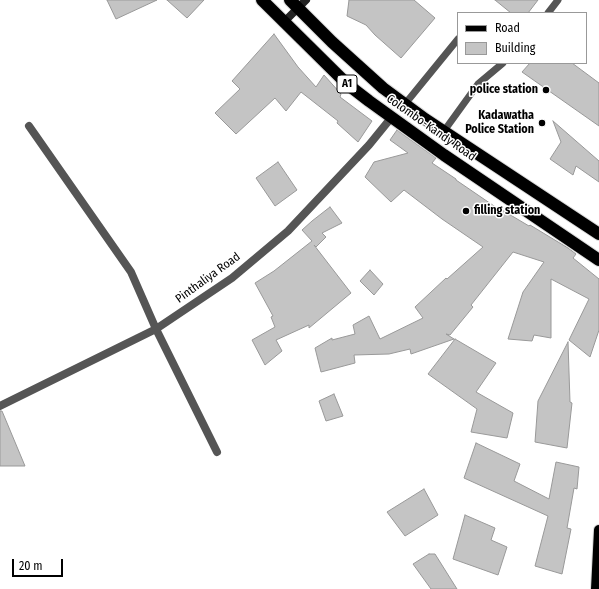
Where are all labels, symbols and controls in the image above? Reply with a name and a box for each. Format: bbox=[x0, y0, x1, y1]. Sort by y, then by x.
legend bbox=[457, 12, 587, 64]
text: Road bbox=[495, 21, 520, 35]
text: Building bbox=[495, 41, 535, 55]
road number: A1 bbox=[337, 75, 357, 93]
place label: police station bbox=[470, 83, 538, 97]
marker: police station bbox=[541, 85, 551, 95]
street label: Colombo-Kandy Road bbox=[384, 92, 478, 164]
place label: Kadawatha Police Station bbox=[465, 109, 534, 137]
marker: Kadawatha Police Station bbox=[537, 118, 547, 128]
place label: filling station bbox=[474, 204, 540, 218]
marker: filling station bbox=[461, 206, 471, 216]
street label: Pinthaliya Road bbox=[173, 250, 243, 306]
scale bar bbox=[14, 551, 65, 577]
text: 20 m bbox=[19, 559, 43, 573]

